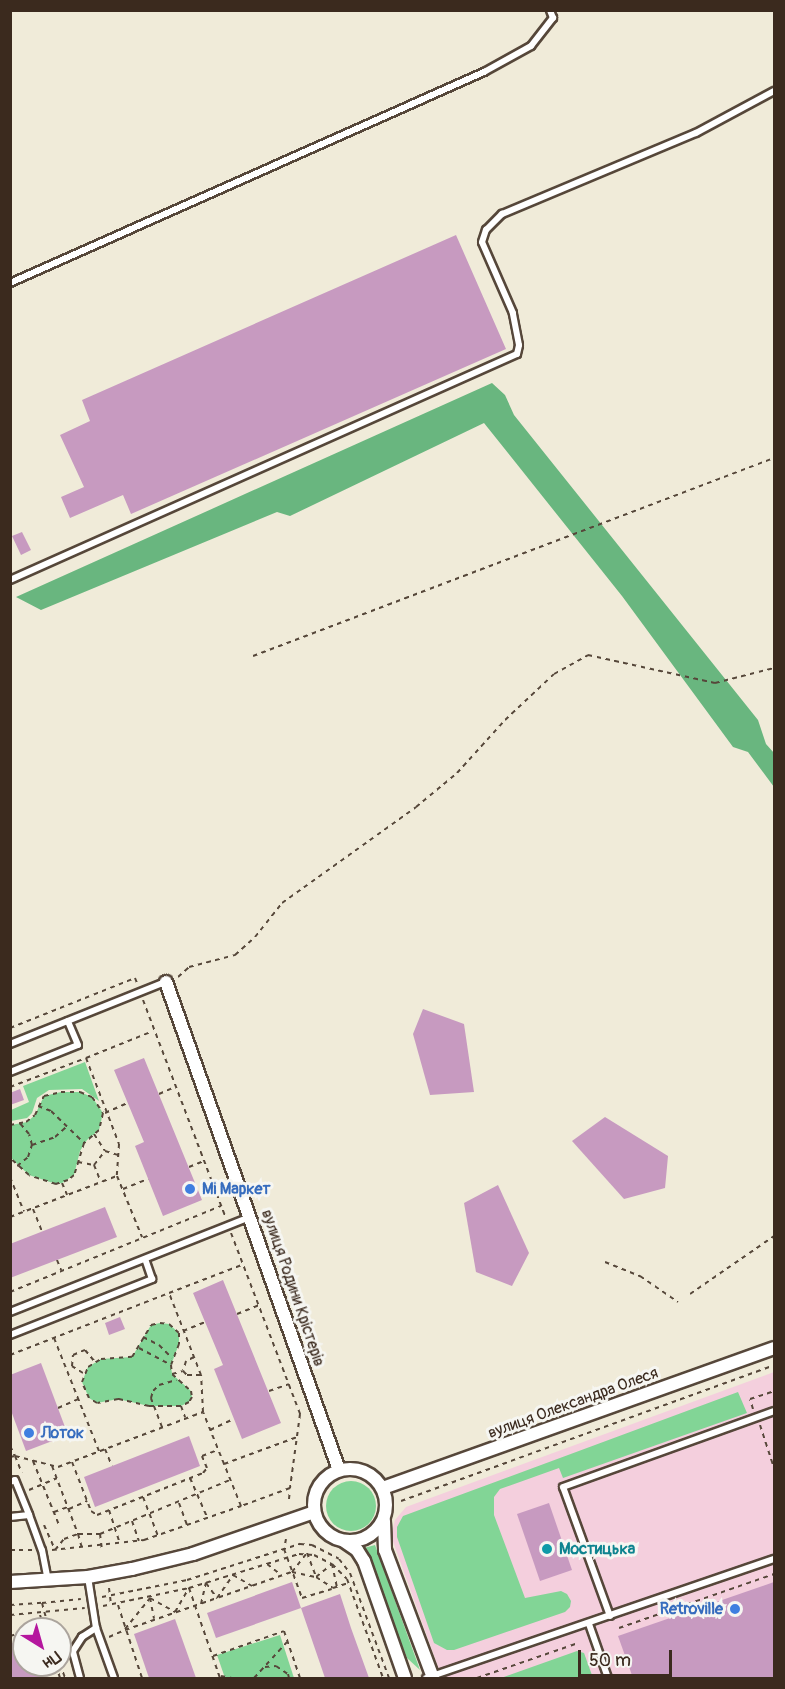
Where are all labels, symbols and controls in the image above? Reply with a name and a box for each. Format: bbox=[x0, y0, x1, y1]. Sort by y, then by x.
place label: Мі Маркет bbox=[202, 1179, 271, 1199]
marker: Мі Маркет bbox=[183, 1182, 197, 1196]
street label: вулиця Родини Крістерів bbox=[257, 1207, 329, 1369]
street label: вулиця Олександра Олеся bbox=[485, 1363, 661, 1443]
place label: Лоток bbox=[41, 1423, 84, 1443]
marker: Лоток bbox=[22, 1426, 36, 1440]
place label: Мостицька bbox=[559, 1539, 635, 1559]
marker: Мостицька bbox=[540, 1542, 554, 1556]
place label: Retroville bbox=[660, 1599, 723, 1619]
marker: Retroville bbox=[728, 1602, 742, 1616]
north arrow bbox=[12, 1617, 72, 1677]
scale bar bbox=[581, 1638, 676, 1676]
text: Пн bbox=[39, 1646, 65, 1673]
text: 50 m bbox=[589, 1649, 631, 1672]

